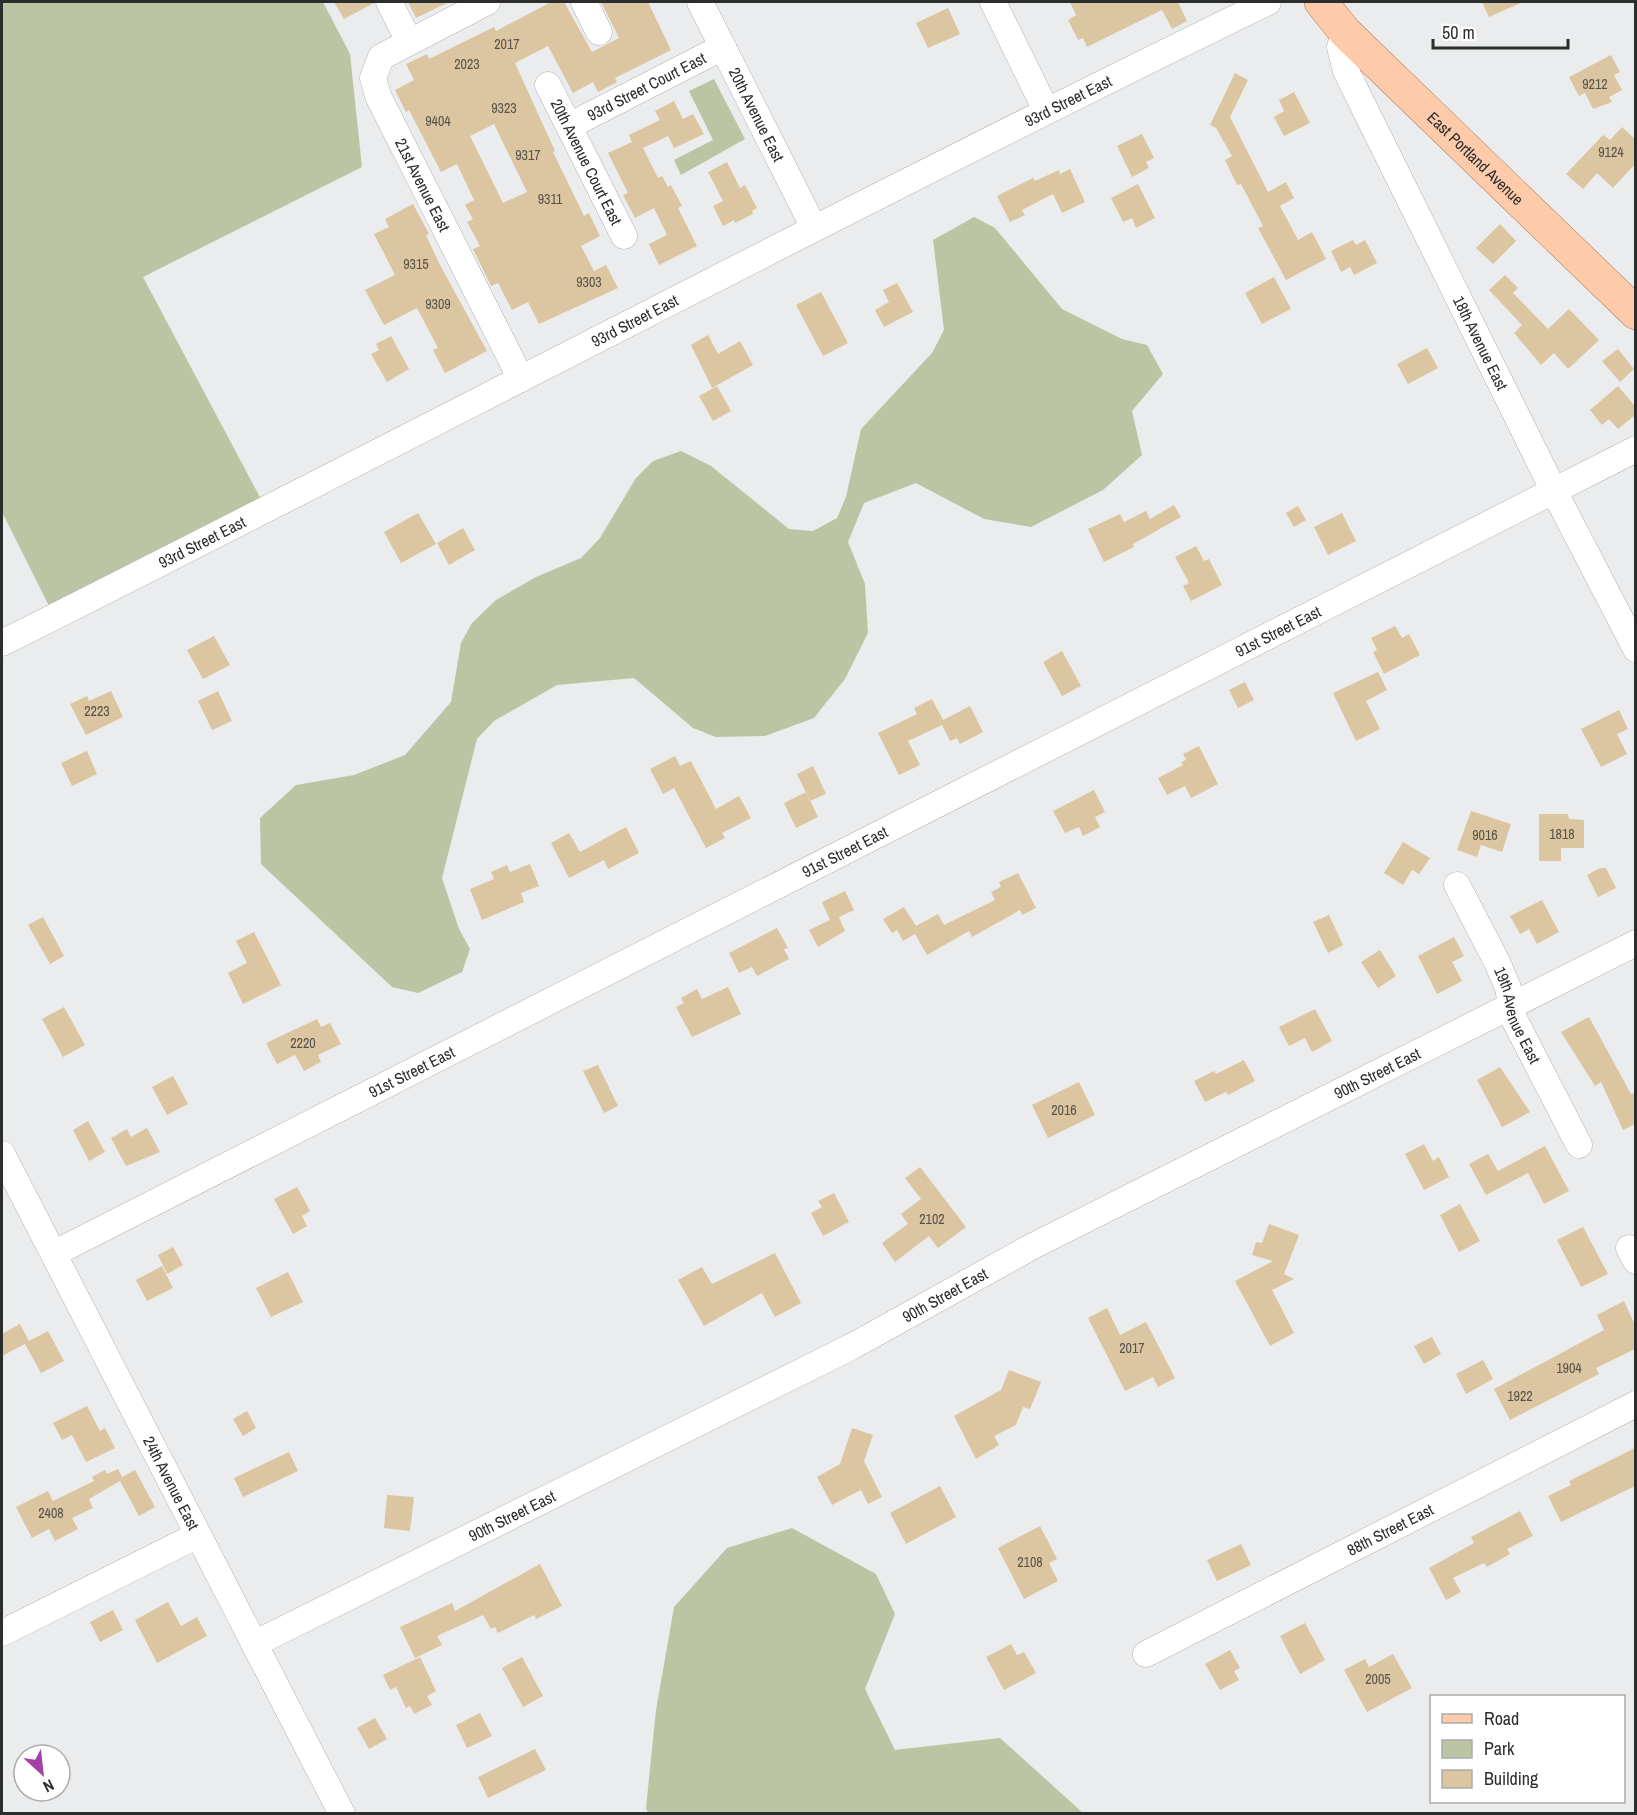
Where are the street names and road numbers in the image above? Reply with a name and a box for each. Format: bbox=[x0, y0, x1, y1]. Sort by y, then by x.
street label: 93rd Street Court East bbox=[583, 47, 710, 126]
street label: 20th Avenue East bbox=[724, 64, 790, 166]
street label: 93rd Street East bbox=[1021, 70, 1116, 132]
street label: 20th Avenue Court East bbox=[546, 95, 628, 229]
street label: East Portland Avenue bbox=[1423, 106, 1529, 210]
street label: 21st Avenue East bbox=[390, 134, 456, 236]
street label: 93rd Street East bbox=[587, 289, 682, 352]
street label: 18th Avenue East bbox=[1448, 292, 1513, 394]
street label: 93rd Street East bbox=[155, 510, 250, 573]
street label: 91st Street East bbox=[1231, 600, 1325, 662]
street label: 91st Street East bbox=[798, 820, 892, 882]
street label: 19th Avenue East bbox=[1489, 963, 1546, 1068]
street label: 91st Street East bbox=[365, 1041, 458, 1103]
street label: 90th Street East bbox=[1330, 1042, 1424, 1104]
street label: 90th Street East bbox=[898, 1262, 992, 1327]
street label: 24th Avenue East bbox=[138, 1432, 205, 1534]
street label: 90th Street East bbox=[465, 1485, 559, 1547]
street label: 88th Street East bbox=[1343, 1498, 1437, 1561]

